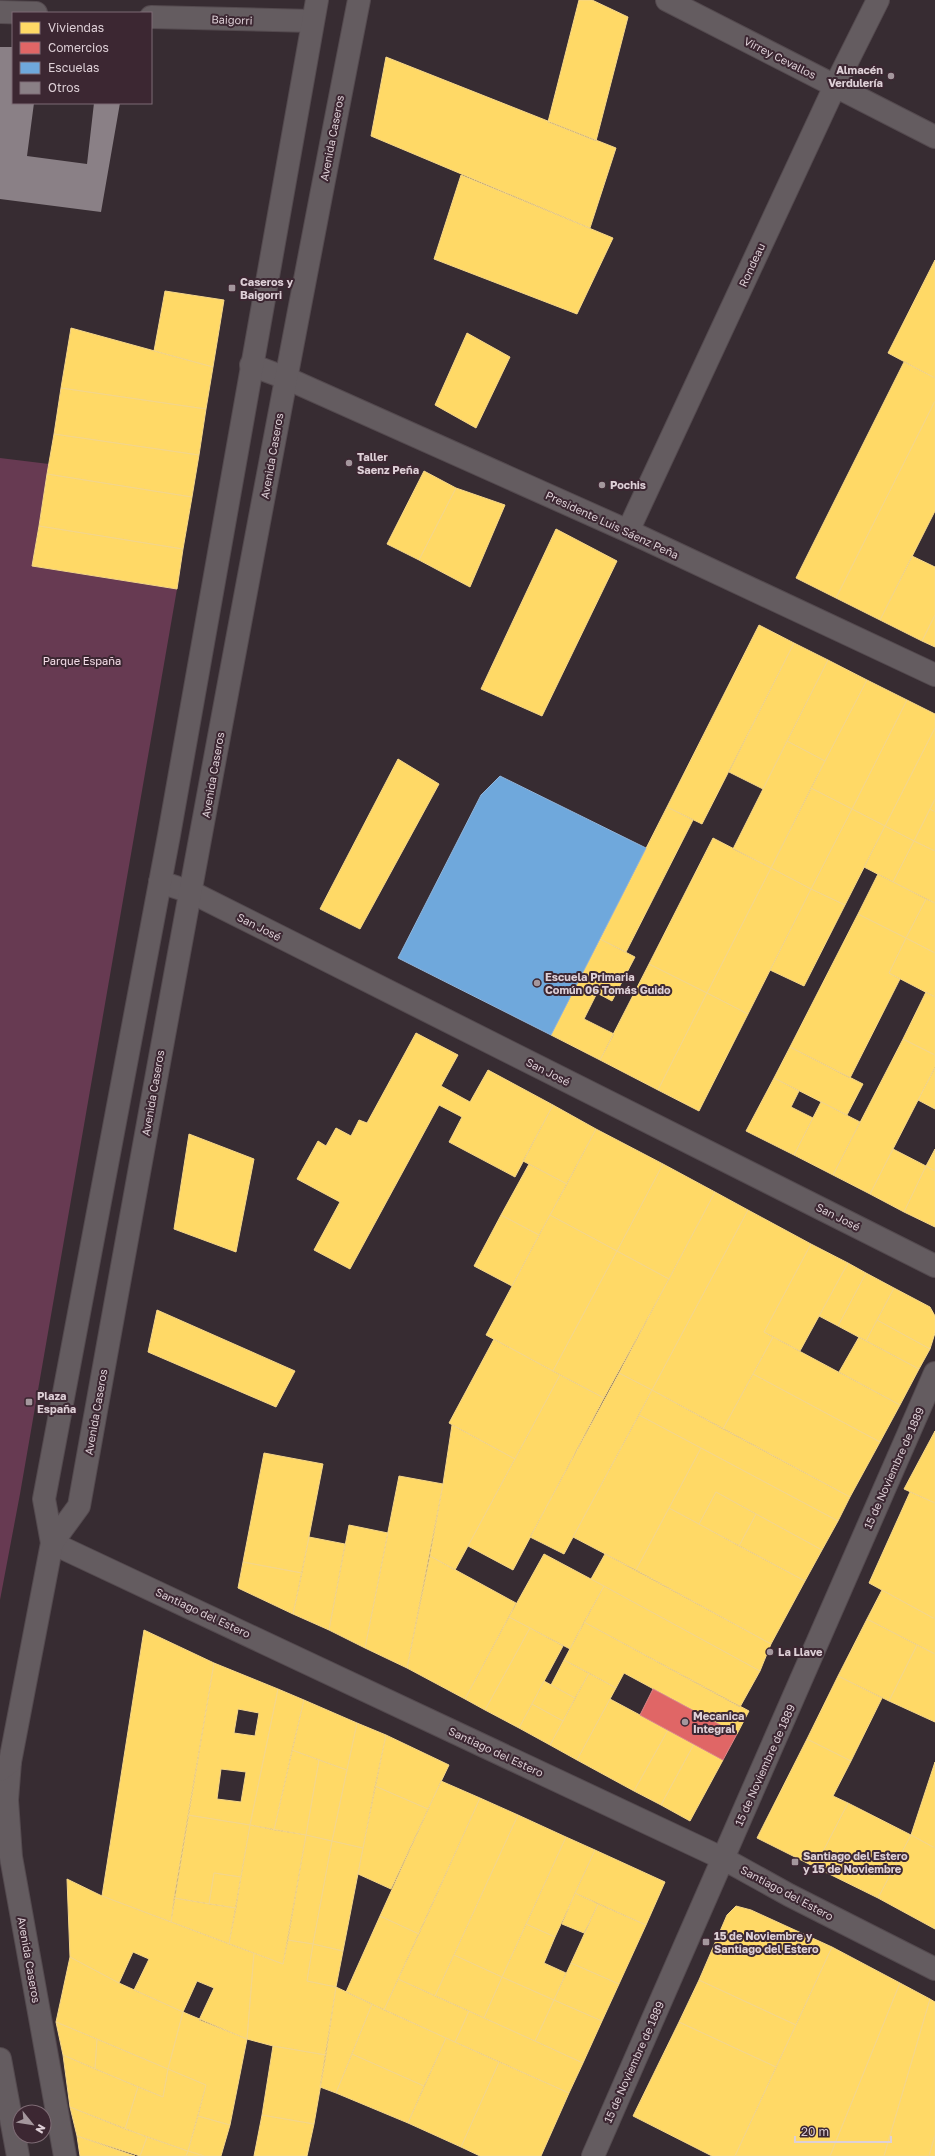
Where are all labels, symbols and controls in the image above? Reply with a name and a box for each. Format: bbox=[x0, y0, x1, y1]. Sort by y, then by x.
legend bbox=[12, 12, 152, 104]
street label: Baigorri bbox=[211, 12, 253, 27]
text: Viviendas bbox=[48, 20, 104, 35]
street label: Virrey Cevallos bbox=[742, 34, 818, 81]
text: Comercios bbox=[48, 40, 109, 55]
text: Escuelas bbox=[48, 60, 99, 75]
place label: Almacén Verdulería bbox=[828, 63, 883, 89]
marker: Almacén Verdulería bbox=[886, 71, 896, 81]
text: Otros bbox=[48, 80, 80, 95]
street label: Avenida Caseros bbox=[317, 94, 346, 182]
street label: Rondeau bbox=[736, 241, 767, 289]
place label: Caseros y Baigorri bbox=[240, 275, 293, 301]
marker: Caseros y Baigorri bbox=[227, 283, 237, 293]
street label: Avenida Caseros bbox=[258, 412, 285, 500]
place label: Taller Saenz Peña bbox=[357, 450, 419, 476]
marker: Taller Saenz Peña bbox=[344, 458, 354, 468]
place label: Pochis bbox=[610, 478, 646, 491]
marker: Pochis bbox=[597, 480, 607, 490]
street label: Presidente Luis Sáenz Peña bbox=[544, 488, 681, 561]
park label: Parque España bbox=[43, 654, 121, 667]
street label: Avenida Caseros bbox=[199, 731, 226, 819]
street label: San José bbox=[235, 910, 283, 943]
place label: Escuela Primaria Común 06 Tomás Guido bbox=[545, 970, 671, 996]
marker: Escuela Primaria Común 06 Tomás Guido bbox=[532, 978, 542, 988]
street label: Avenida Caseros bbox=[139, 1049, 166, 1137]
street label: San José bbox=[524, 1055, 572, 1088]
street label: San José bbox=[814, 1200, 862, 1233]
street label: Avenida Caseros bbox=[82, 1368, 109, 1456]
place label: Plaza España bbox=[37, 1389, 76, 1415]
marker: Plaza España bbox=[24, 1397, 34, 1407]
street label: 15 de Noviembre de 1889 bbox=[861, 1405, 926, 1531]
street label: Santiago del Estero bbox=[154, 1585, 253, 1640]
place label: La Llave bbox=[778, 1645, 823, 1658]
marker: La Llave bbox=[765, 1647, 775, 1657]
street label: 15 de Noviembre de 1889 bbox=[732, 1702, 797, 1828]
place label: Mecanica Integral bbox=[693, 1709, 744, 1735]
marker: Mecanica Integral bbox=[680, 1717, 690, 1727]
street label: Santiago del Estero bbox=[447, 1724, 546, 1779]
place label: Santiago del Estero y 15 de Noviembre bbox=[803, 1849, 908, 1875]
marker: Santiago del Estero y 15 de Noviembre bbox=[790, 1857, 800, 1867]
street label: Santiago del Estero bbox=[739, 1863, 836, 1923]
street label: Avenida Caseros bbox=[16, 1916, 43, 2004]
place label: 15 de Noviembre y Santiago del Estero bbox=[714, 1929, 819, 1955]
marker: 15 de Noviembre y Santiago del Estero bbox=[701, 1937, 711, 1947]
street label: 15 de Noviembre de 1889 bbox=[601, 1999, 666, 2125]
north arrow bbox=[12, 2104, 52, 2144]
scale bar bbox=[795, 2118, 891, 2144]
text: N bbox=[33, 2122, 49, 2136]
text: 20 m bbox=[801, 2124, 829, 2139]

